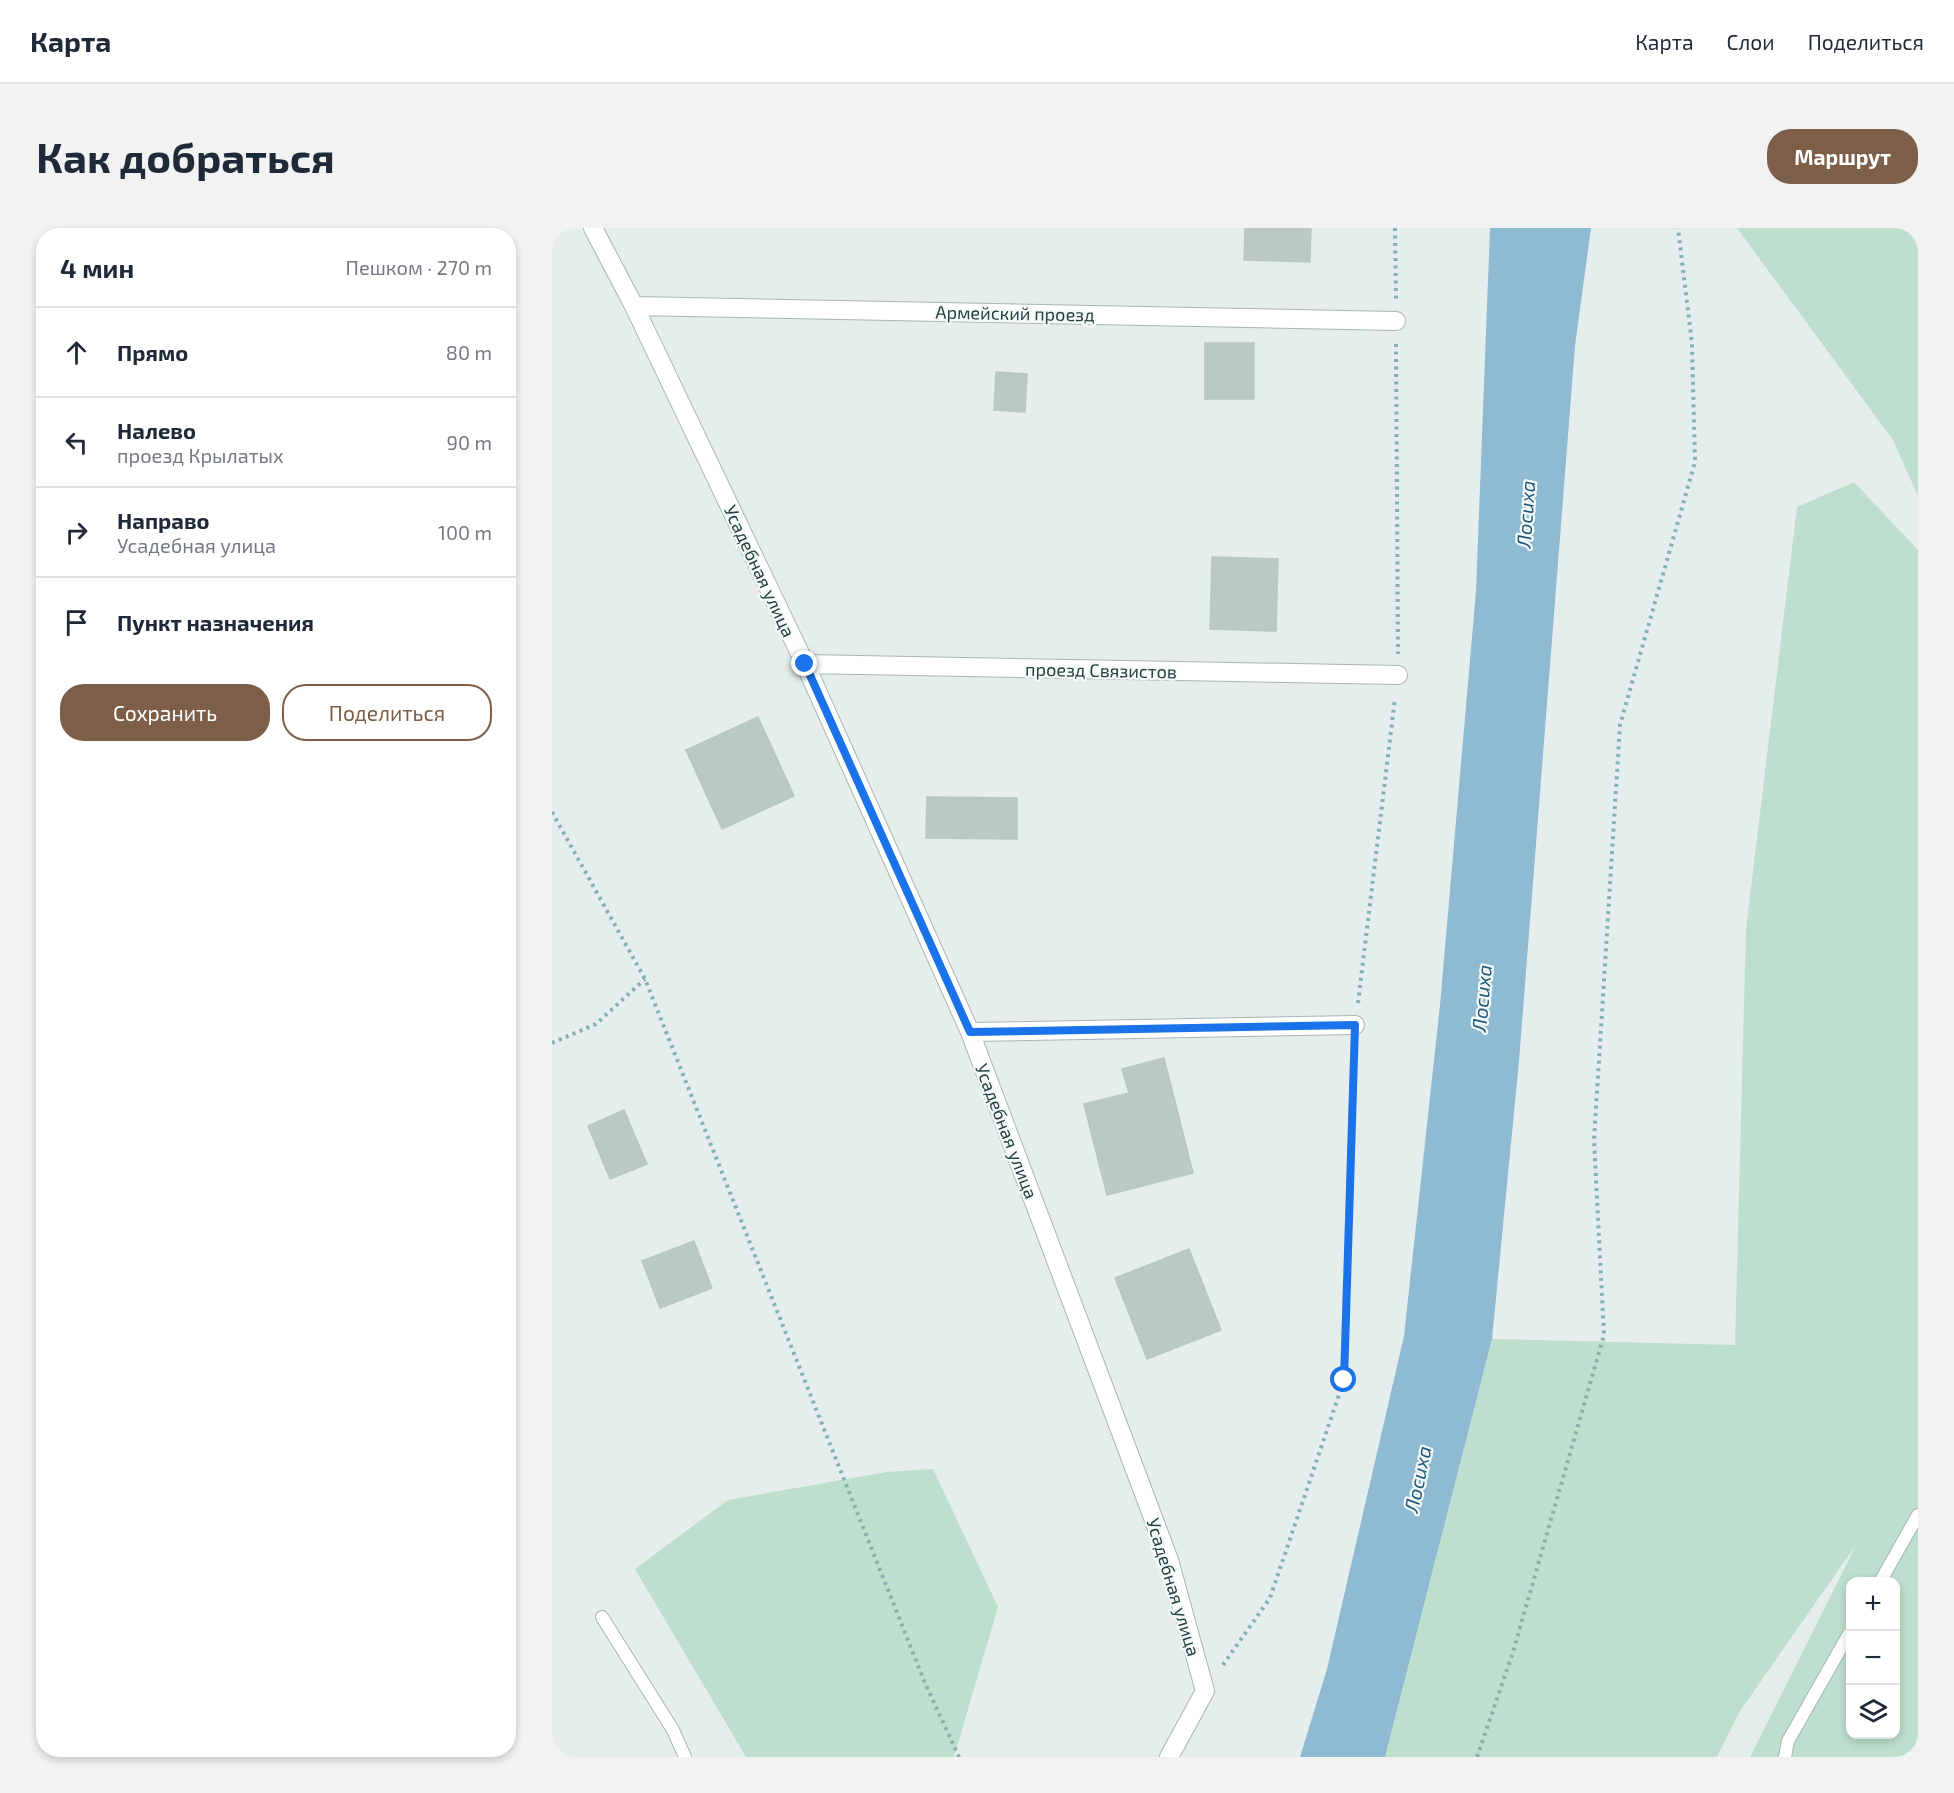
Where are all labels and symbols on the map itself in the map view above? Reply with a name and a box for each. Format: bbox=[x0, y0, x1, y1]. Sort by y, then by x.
street label: Армейский проезд bbox=[935, 301, 1095, 325]
water label: Лосиха bbox=[1511, 480, 1539, 549]
street label: Усадебная улица bbox=[720, 501, 800, 641]
route end bbox=[791, 650, 817, 676]
street label: проезд Связистов bbox=[1025, 658, 1177, 682]
water label: Лосиха bbox=[1466, 963, 1496, 1034]
street label: Усадебная улица bbox=[971, 1060, 1043, 1202]
route start bbox=[1330, 1366, 1356, 1392]
water label: Лосиха bbox=[1398, 1444, 1436, 1515]
street label: Усадебная улица bbox=[1143, 1515, 1205, 1659]

